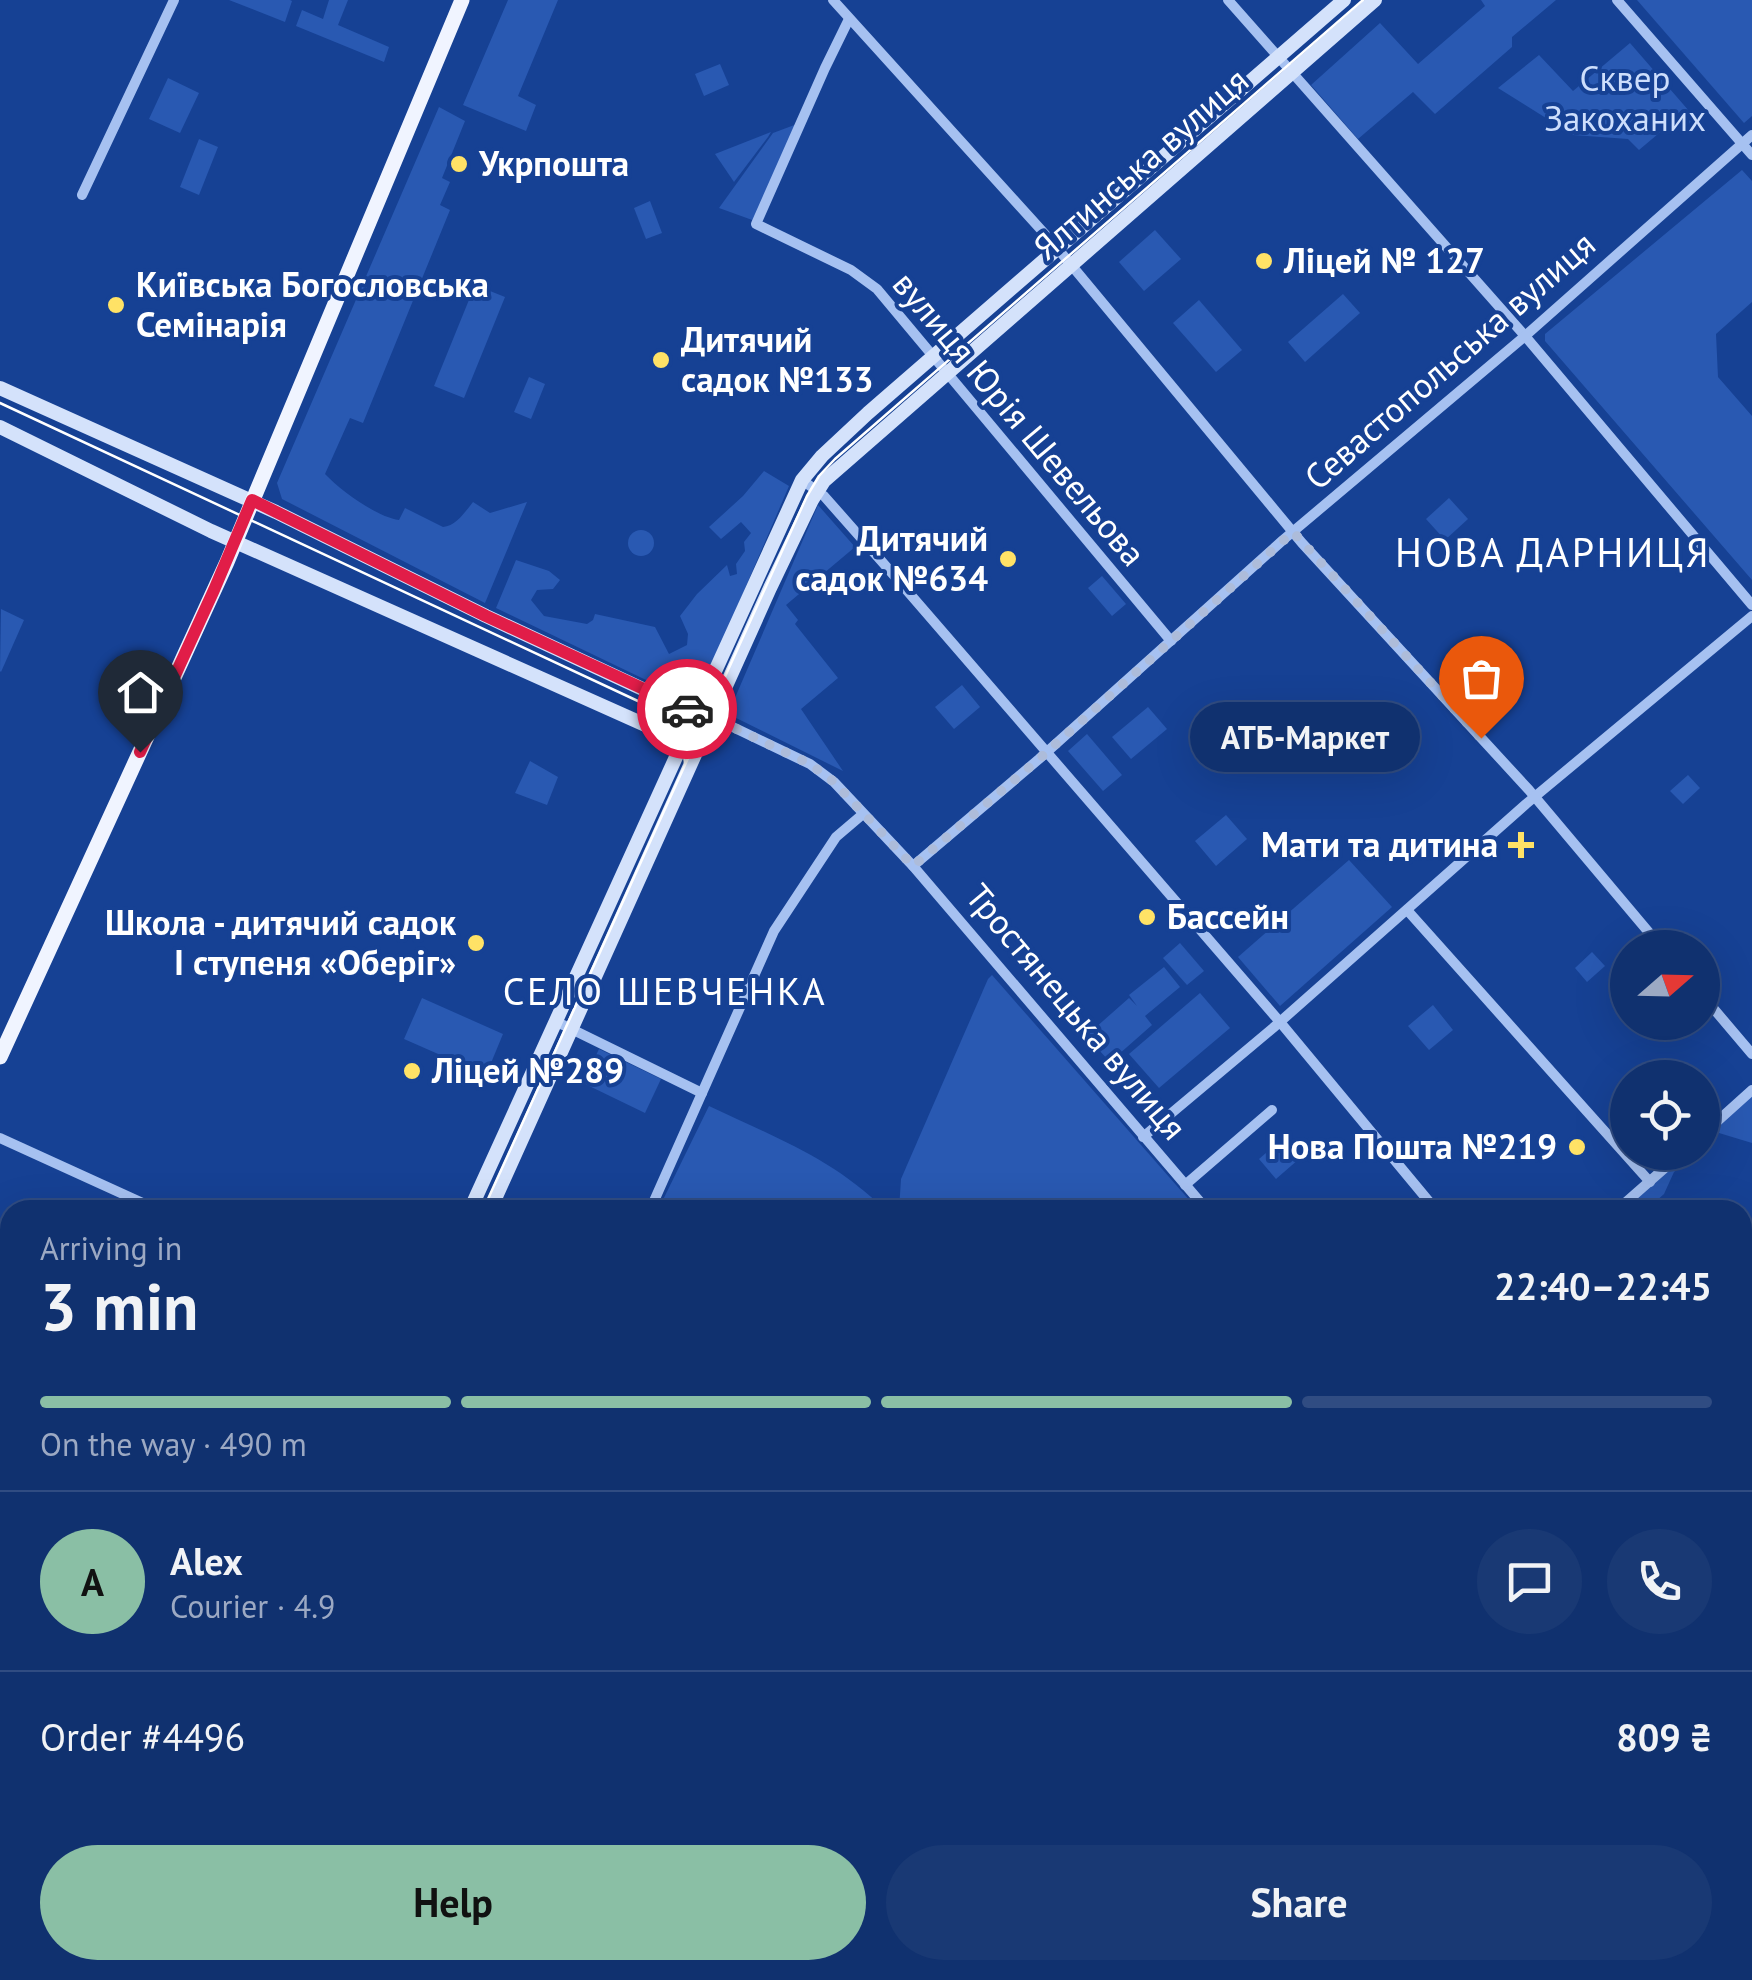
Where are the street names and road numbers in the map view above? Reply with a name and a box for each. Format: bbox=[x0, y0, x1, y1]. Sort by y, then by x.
street label: Ялтинська вулиця bbox=[1023, 57, 1258, 269]
street label: Севастопольська вулиця bbox=[1294, 221, 1604, 499]
street label: вулиця Юрія Шевельова bbox=[883, 262, 1157, 575]
street label: Тростянецька вулиця bbox=[956, 874, 1197, 1149]

